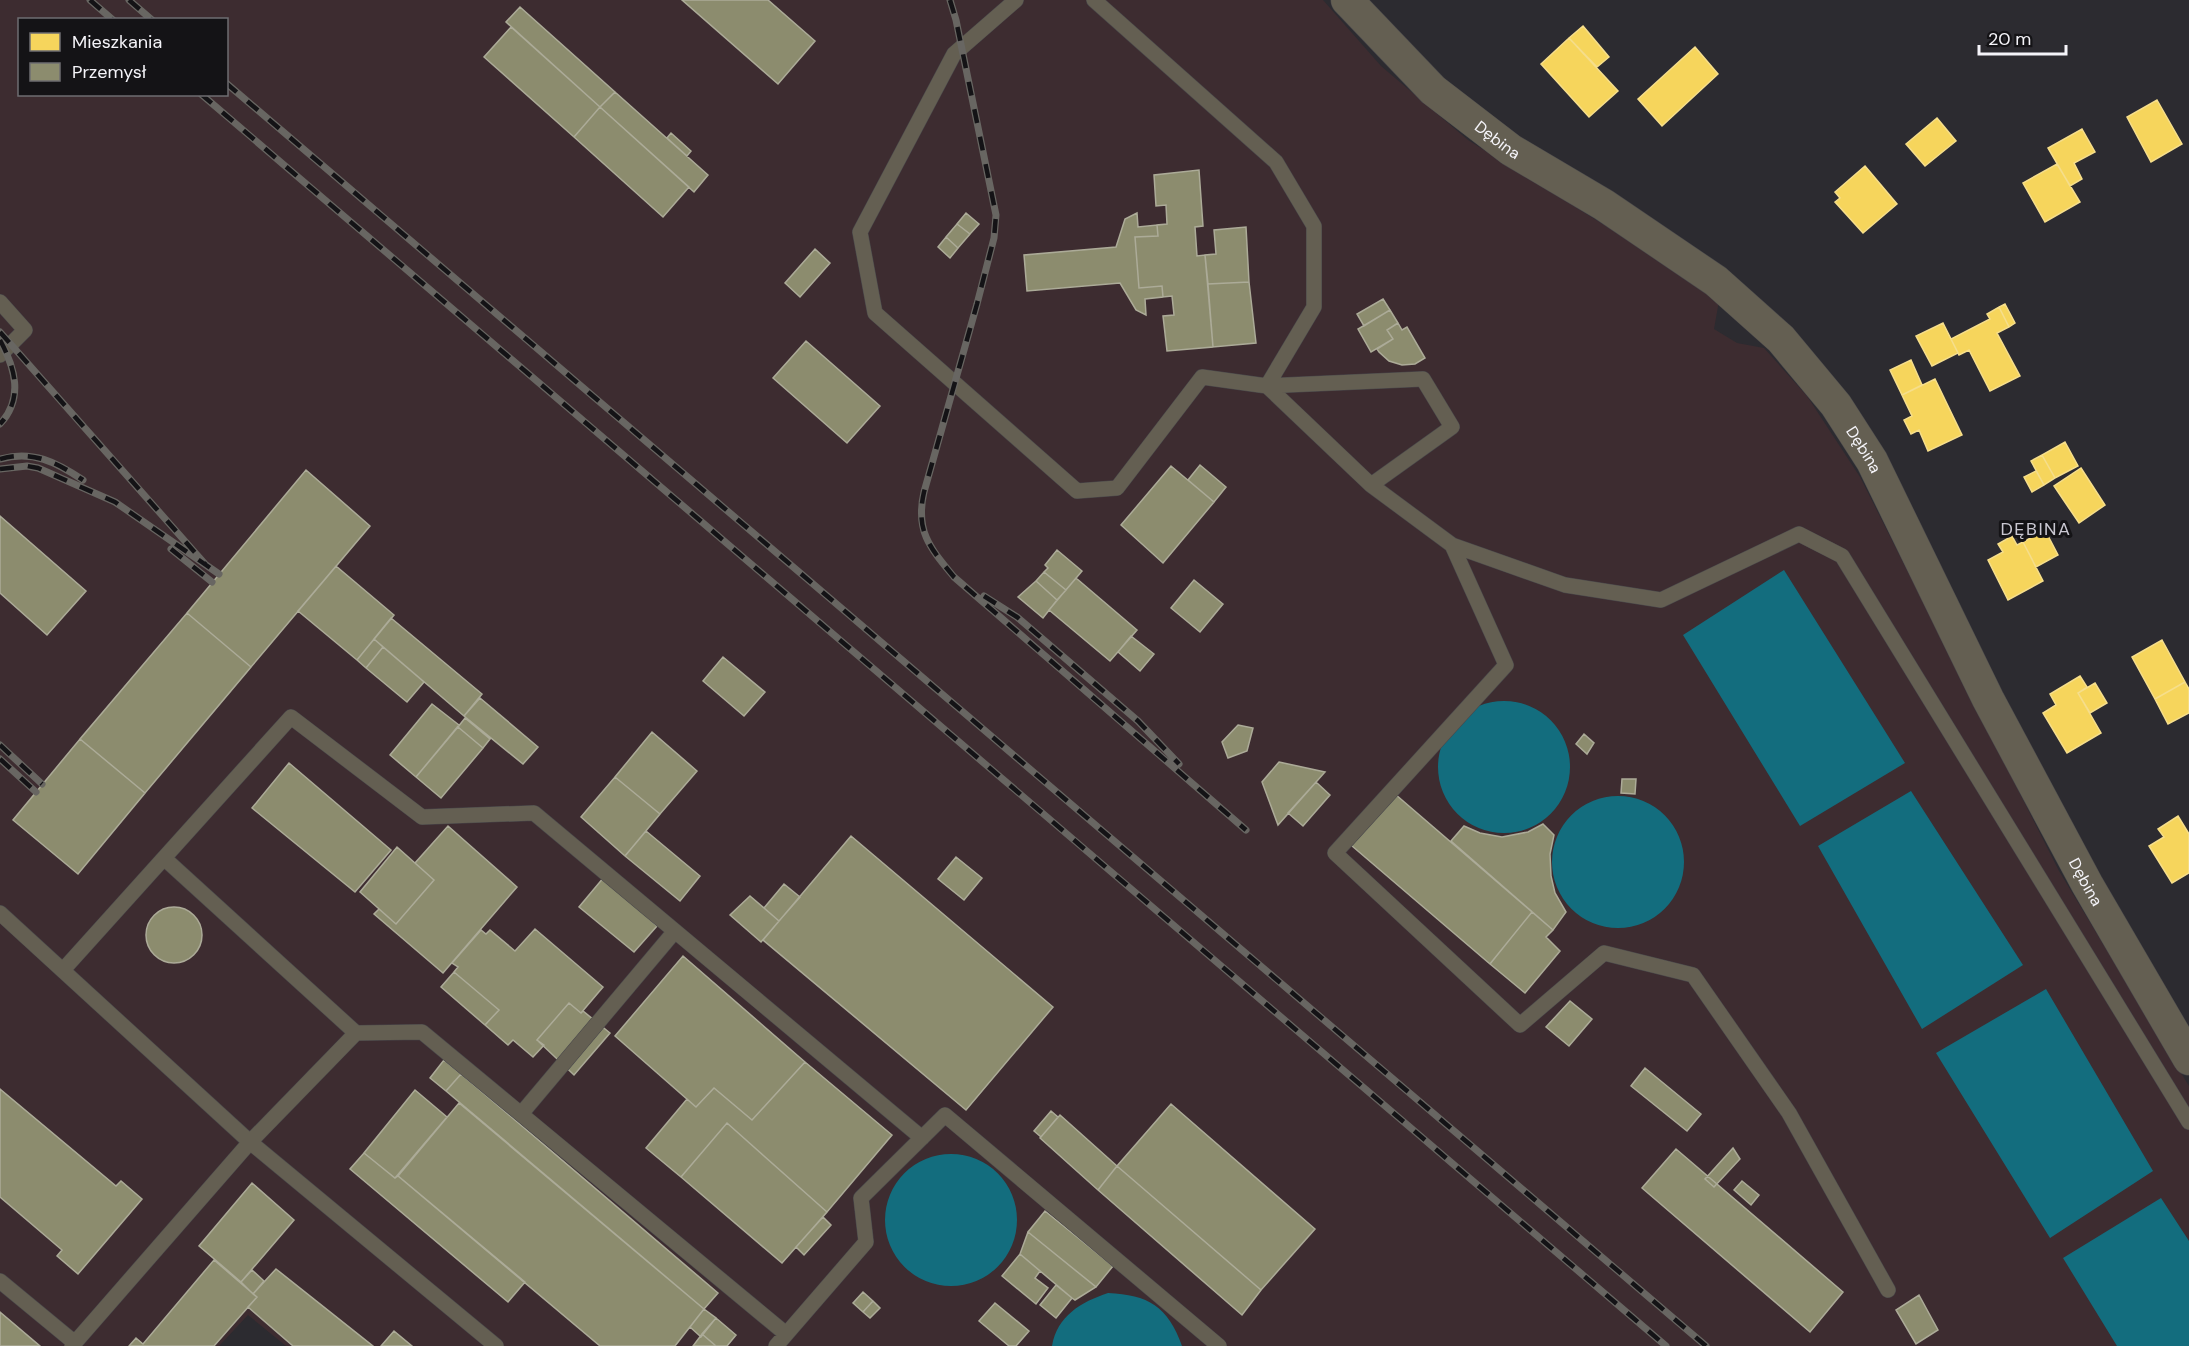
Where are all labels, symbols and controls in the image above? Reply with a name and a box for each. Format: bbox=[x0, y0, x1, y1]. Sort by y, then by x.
legend bbox=[18, 18, 228, 96]
scale bar bbox=[1979, 18, 2066, 56]
text: 20 m bbox=[1988, 27, 2031, 51]
text: Mieszkania bbox=[72, 30, 162, 54]
text: Przemysł bbox=[72, 60, 147, 84]
street label: Dębina bbox=[1470, 116, 1524, 164]
street label: Dębina bbox=[1841, 422, 1886, 477]
district label: DĘBINA bbox=[2000, 517, 2072, 541]
street label: Dębina bbox=[2064, 854, 2107, 910]

